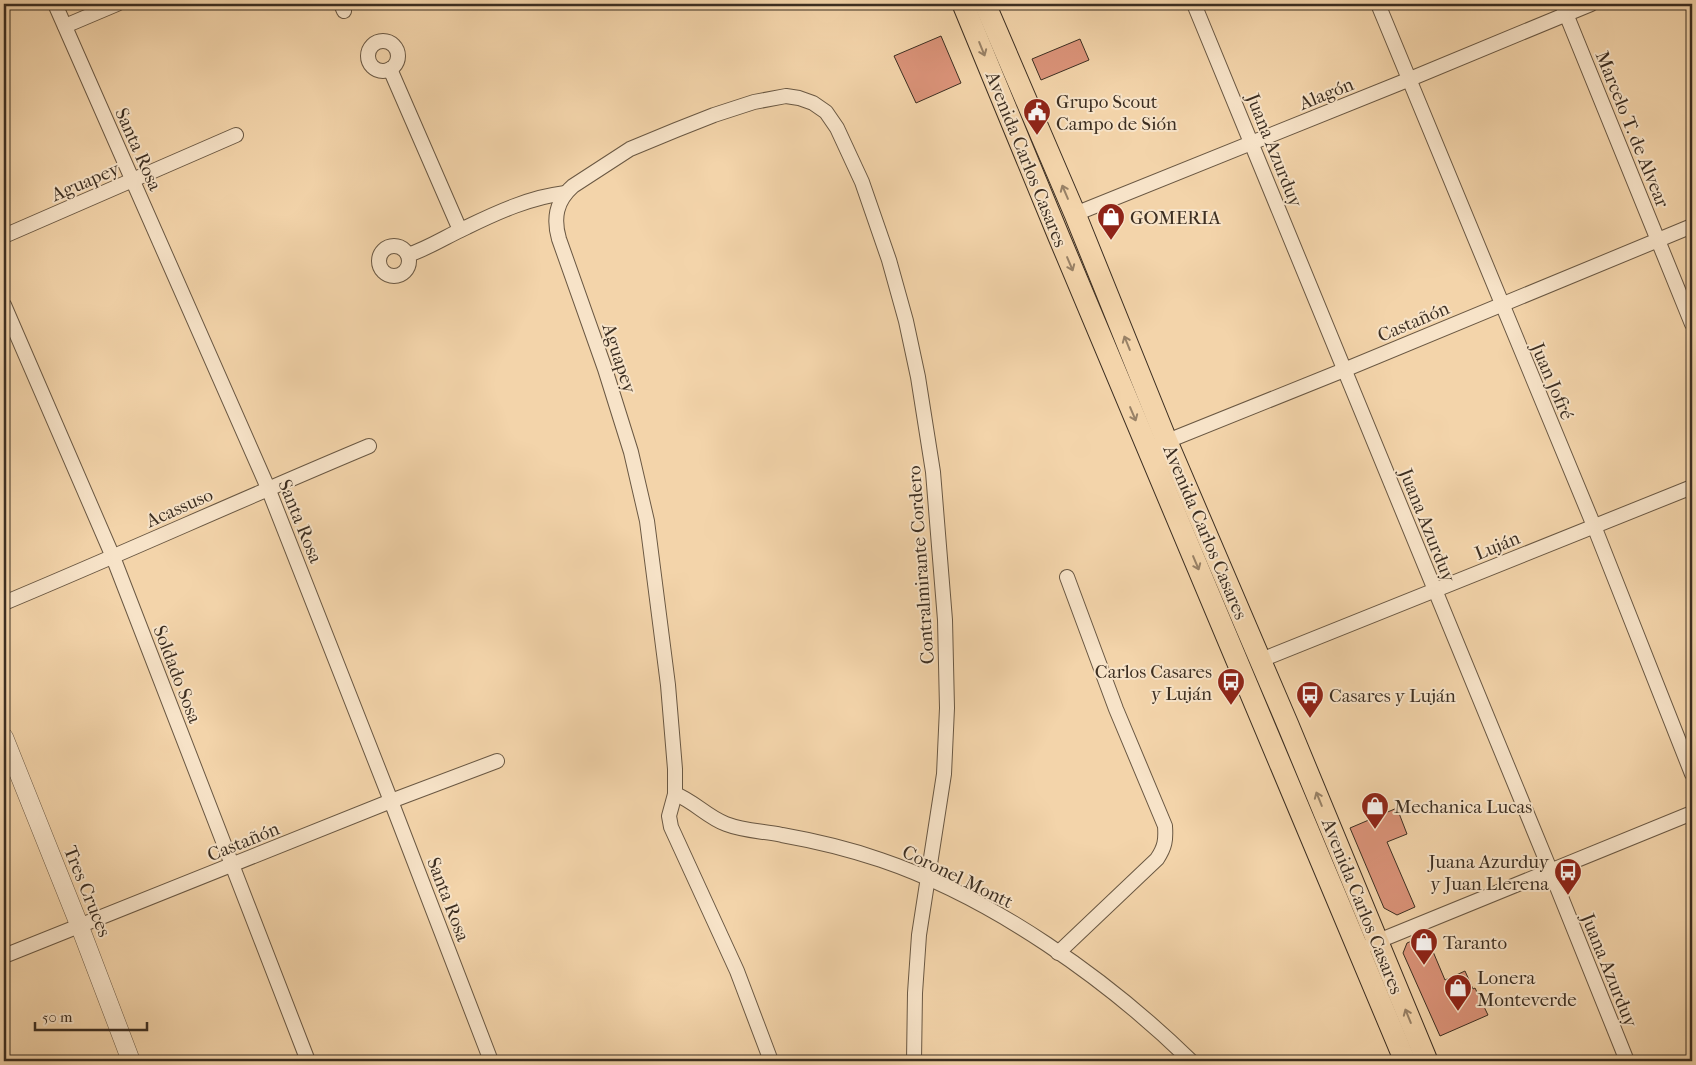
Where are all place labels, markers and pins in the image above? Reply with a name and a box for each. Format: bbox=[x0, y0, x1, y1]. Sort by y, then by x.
place label: Grupo Scout Campo de Sión bbox=[1056, 91, 1177, 135]
public building icon: Grupo Scout Campo de Sión bbox=[1022, 97, 1052, 136]
shop icon: GOMERIA bbox=[1096, 202, 1126, 241]
place label: GOMERIA bbox=[1130, 207, 1221, 229]
place label: Carlos Casares y Luján bbox=[1095, 661, 1212, 705]
bus stop icon: Carlos Casares y Luján bbox=[1216, 667, 1246, 706]
bus stop icon: Casares y Luján bbox=[1295, 680, 1325, 719]
place label: Casares y Luján bbox=[1329, 685, 1456, 707]
shop icon: Mechanica Lucas bbox=[1360, 791, 1390, 830]
place label: Mechanica Lucas bbox=[1394, 796, 1532, 818]
place label: Juana Azurduy y Juan Llerena bbox=[1427, 851, 1550, 895]
bus stop icon: Juana Azurduy y Juan Llerena bbox=[1553, 857, 1583, 896]
shop icon: Taranto bbox=[1409, 927, 1439, 966]
place label: Taranto bbox=[1443, 932, 1508, 954]
place label: Lonera Monteverde bbox=[1477, 967, 1577, 1011]
shop icon: Lonera Monteverde bbox=[1443, 973, 1473, 1012]

